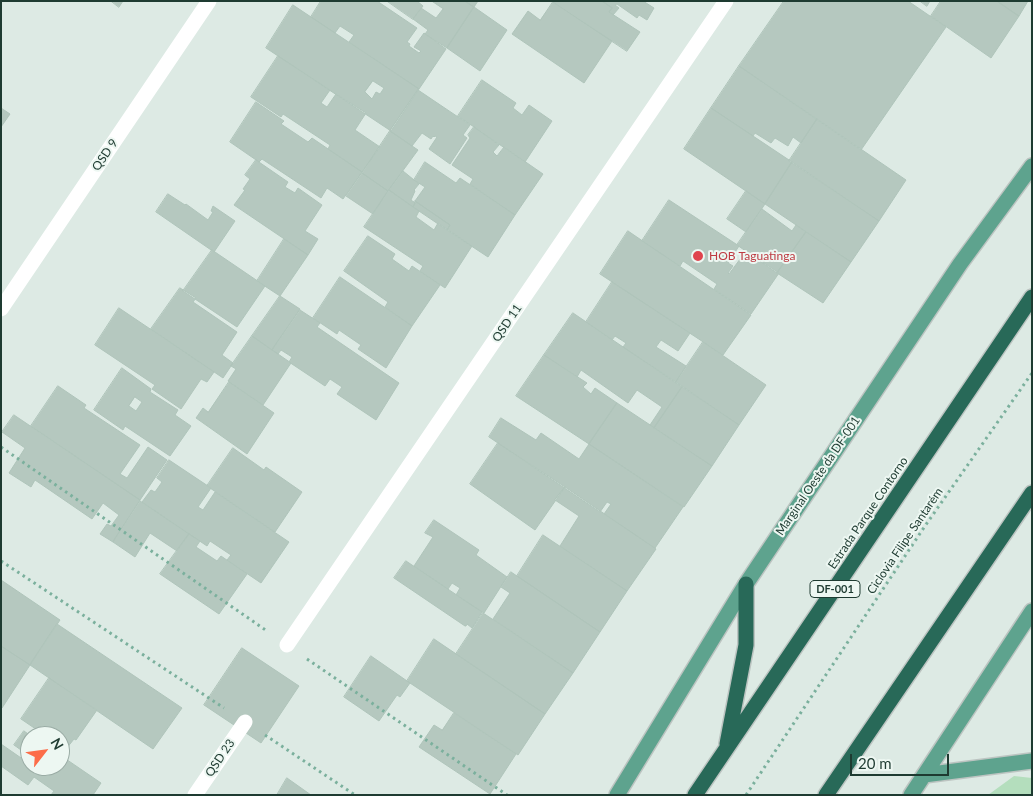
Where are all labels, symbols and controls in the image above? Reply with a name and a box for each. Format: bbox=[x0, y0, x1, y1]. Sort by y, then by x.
street label: QSD 9 bbox=[89, 136, 121, 174]
marker: HOB Taguatinga bbox=[691, 249, 705, 263]
place label: HOB Taguatinga bbox=[709, 249, 795, 263]
street label: QSD 11 bbox=[489, 301, 525, 345]
street label: Marginal Oeste da DF-001 bbox=[773, 414, 863, 538]
street label: Estrada Parque Contorno bbox=[825, 454, 911, 572]
street label: Ciclovia Filipe Santarém bbox=[864, 485, 946, 597]
road number: DF-001 bbox=[810, 580, 860, 598]
north arrow bbox=[20, 726, 70, 776]
text: N bbox=[47, 735, 68, 753]
street label: QSD 23 bbox=[202, 736, 238, 780]
scale bar bbox=[853, 744, 952, 776]
text: 20 m bbox=[858, 754, 892, 772]

